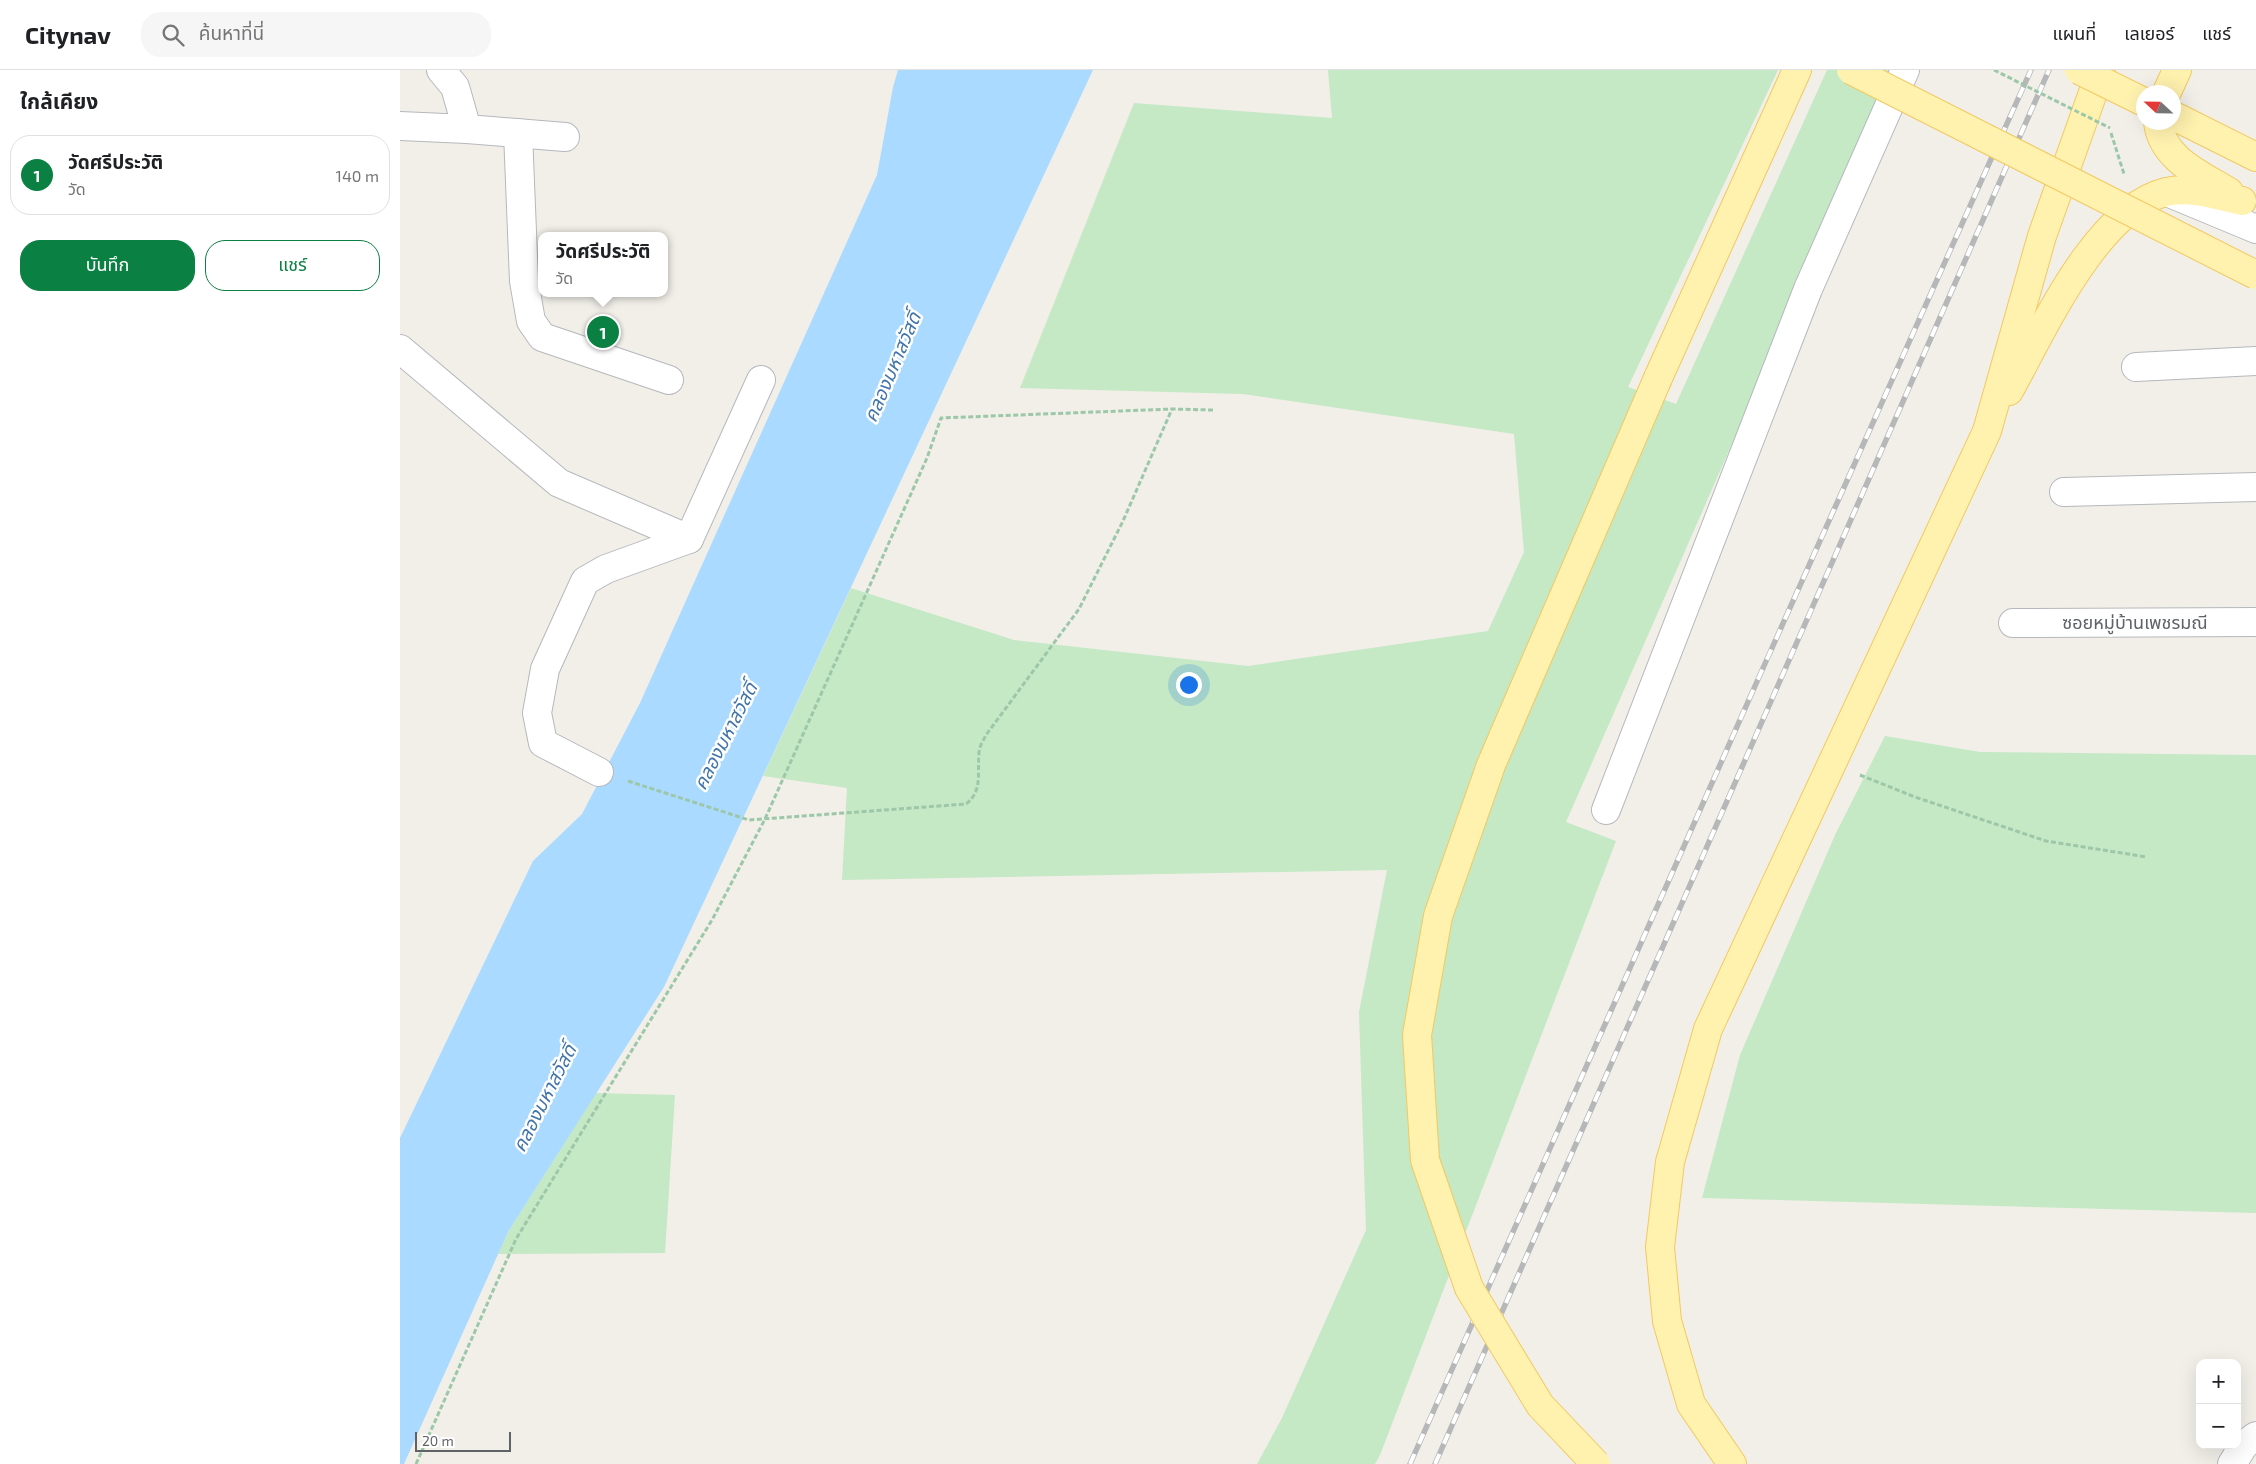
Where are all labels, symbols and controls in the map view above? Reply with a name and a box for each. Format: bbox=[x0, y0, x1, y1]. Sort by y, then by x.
search box bbox=[141, 12, 491, 57]
text: Citynav bbox=[25, 20, 111, 49]
icon: search bbox=[159, 21, 187, 49]
text: ค้นหาที่นี่ bbox=[199, 21, 264, 44]
text: แผนที่ bbox=[2052, 22, 2096, 44]
text: เลเยอร์ bbox=[2124, 22, 2174, 44]
text: แชร์ bbox=[2202, 22, 2231, 44]
north arrow bbox=[2136, 85, 2181, 130]
text: ใกล้เคียง bbox=[20, 88, 98, 113]
text: วัดศรีประวัติ bbox=[68, 150, 163, 173]
text: 1 bbox=[34, 166, 40, 185]
text: 140 m bbox=[336, 166, 379, 185]
text: วัด bbox=[68, 179, 86, 198]
popup bbox=[538, 232, 668, 297]
text: วัดศรีประวัติ bbox=[555, 239, 651, 262]
button: บันทึก bbox=[20, 240, 195, 291]
button: แชร์ bbox=[205, 240, 380, 291]
text: วัด bbox=[555, 268, 573, 287]
water label: คลองมหาสวัสดิ์ bbox=[858, 304, 927, 425]
pin: 1 bbox=[587, 313, 619, 351]
street label: ซอยหมู่บ้านเพชรมณี bbox=[2062, 611, 2208, 635]
your location bbox=[1176, 672, 1202, 698]
water label: คลองมหาสวัสดิ์ bbox=[688, 674, 764, 793]
water label: คลองมหาสวัสดิ์ bbox=[507, 1036, 583, 1155]
map controls bbox=[2196, 1359, 2241, 1449]
button: + bbox=[2196, 1359, 2241, 1404]
button: − bbox=[2196, 1404, 2241, 1449]
scale bar bbox=[415, 1429, 511, 1452]
text: 20 m bbox=[422, 1432, 454, 1449]

